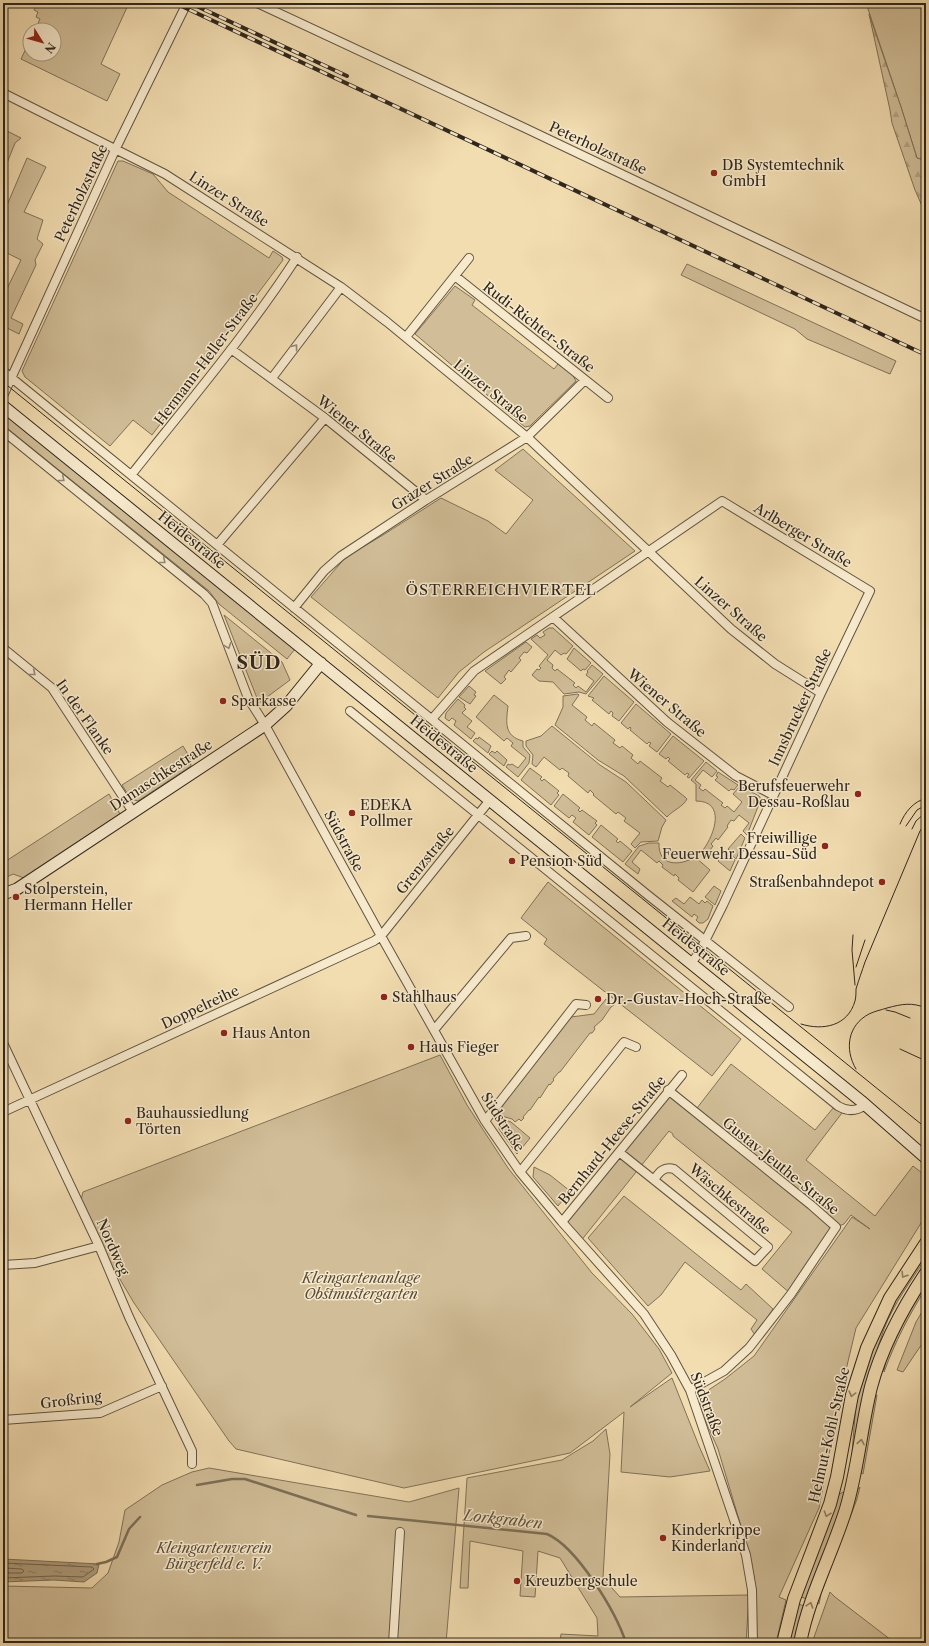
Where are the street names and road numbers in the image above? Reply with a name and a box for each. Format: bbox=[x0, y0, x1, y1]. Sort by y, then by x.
street label: Peterholzstraße bbox=[546, 117, 650, 179]
street label: Peterholzstraße bbox=[50, 141, 112, 245]
street label: Linzer Straße bbox=[186, 167, 272, 231]
street label: Rudi-Richter-Straße bbox=[479, 278, 599, 376]
street label: Hermann-Heller-Straße bbox=[150, 289, 262, 429]
street label: Linzer Straße bbox=[450, 355, 532, 427]
street label: Wiener Straße bbox=[313, 391, 401, 467]
street label: Grazer Straße bbox=[388, 450, 476, 514]
street label: Arlberger Straße bbox=[750, 498, 855, 571]
street label: Heidestraße bbox=[155, 507, 230, 573]
street label: Linzer Straße bbox=[691, 572, 771, 646]
street label: Innsbrucker Straße bbox=[765, 645, 835, 769]
street label: Wiener Straße bbox=[623, 664, 710, 741]
street label: In der Flanke bbox=[52, 676, 118, 758]
street label: Heidestraße bbox=[407, 711, 482, 777]
street label: Damaschkestraße bbox=[106, 735, 216, 815]
street label: Südstraße bbox=[320, 807, 368, 875]
street label: Grenzstraße bbox=[392, 822, 458, 898]
street label: Heidestraße bbox=[659, 914, 734, 980]
street label: Doppelreihe bbox=[158, 981, 242, 1033]
street label: Bernhard-Heese-Straße bbox=[554, 1072, 670, 1208]
street label: Südstraße bbox=[477, 1089, 529, 1155]
street label: Gustav-Jeuthe-Straße bbox=[719, 1113, 843, 1219]
street label: Wäschkestraße bbox=[685, 1159, 775, 1238]
street label: Nordweg bbox=[93, 1216, 134, 1279]
street label: Helmut-Kohl-Straße bbox=[805, 1365, 853, 1505]
street label: Südstraße bbox=[687, 1369, 727, 1439]
street label: Großring bbox=[39, 1387, 103, 1413]

